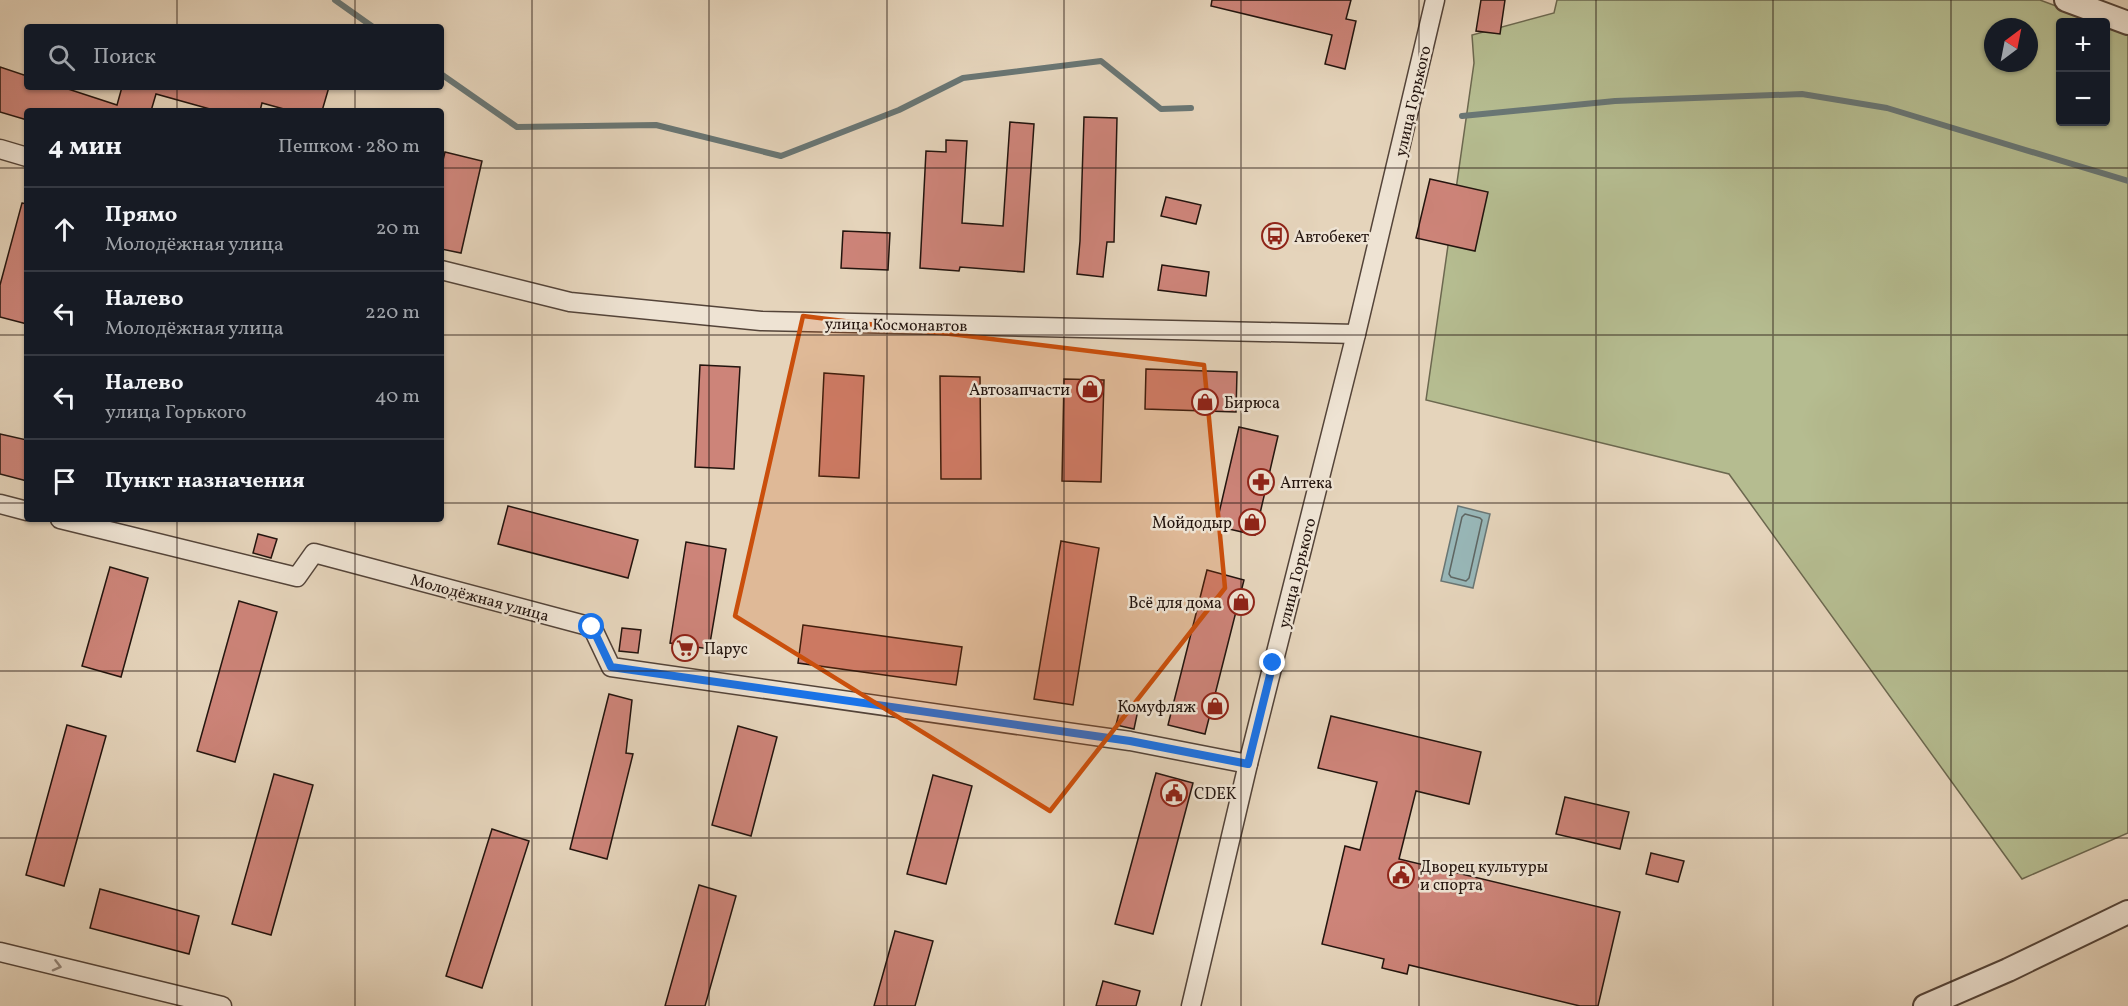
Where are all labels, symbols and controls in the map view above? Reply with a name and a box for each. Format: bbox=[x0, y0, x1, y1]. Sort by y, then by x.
north arrow bbox=[1984, 18, 2038, 72]
map controls bbox=[2056, 18, 2110, 126]
button: + bbox=[2056, 18, 2110, 72]
search box bbox=[24, 24, 444, 90]
icon: search bbox=[45, 41, 78, 74]
text: Поиск bbox=[93, 42, 156, 73]
street label: улица Горького bbox=[1390, 44, 1437, 159]
button: − bbox=[2056, 72, 2110, 126]
text: 4 мин bbox=[48, 129, 122, 165]
text: Пешком · 280 m bbox=[278, 133, 420, 161]
text: Прямо bbox=[105, 200, 177, 231]
icon: ahead bbox=[48, 213, 81, 246]
text: 20 m bbox=[376, 215, 420, 243]
bus stop icon: Автобекет bbox=[1260, 221, 1290, 251]
place label: Автобекет bbox=[1294, 227, 1369, 249]
text: Молодёжная улица bbox=[105, 231, 284, 259]
text: Налево bbox=[105, 284, 184, 315]
icon: left bbox=[48, 297, 81, 330]
text: 220 m bbox=[365, 299, 420, 327]
street label: улица Космонавтов bbox=[824, 314, 968, 338]
text: Молодёжная улица bbox=[105, 315, 284, 343]
text: Налево bbox=[105, 368, 184, 399]
shop icon: Автозапчасти bbox=[1075, 374, 1105, 404]
place label: Автозапчасти bbox=[969, 380, 1070, 402]
icon: left bbox=[48, 381, 81, 414]
text: 40 m bbox=[375, 383, 420, 411]
shop icon: Бирюса bbox=[1190, 387, 1220, 417]
place label: Бирюса bbox=[1224, 393, 1280, 415]
text: улица Горького bbox=[105, 399, 246, 427]
icon: arrive bbox=[48, 465, 81, 498]
text: Пункт назначения bbox=[105, 466, 305, 497]
pharmacy icon: Аптека bbox=[1246, 467, 1276, 497]
place label: Аптека bbox=[1280, 473, 1333, 495]
shop icon: Мойдодыр bbox=[1237, 507, 1267, 537]
place label: Мойдодыр bbox=[1152, 513, 1232, 535]
street label: улица Горького bbox=[1274, 516, 1322, 631]
street label: Молодёжная улица bbox=[408, 570, 551, 628]
shop icon: Всё для дома bbox=[1226, 587, 1256, 617]
place label: Всё для дома bbox=[1129, 593, 1222, 615]
route start bbox=[578, 613, 604, 639]
supermarket icon: Парус bbox=[670, 633, 700, 663]
place label: Парус bbox=[704, 639, 748, 661]
route end bbox=[1259, 649, 1285, 675]
shop icon: Комуфляж bbox=[1200, 691, 1230, 721]
place label: Комуфляж bbox=[1117, 697, 1196, 719]
public building icon: CDEK bbox=[1159, 778, 1189, 808]
place label: CDEK bbox=[1194, 784, 1237, 806]
place label: Дворец культуры и спорта bbox=[1420, 857, 1548, 897]
public building icon: Дворец культуры и спорта bbox=[1386, 860, 1416, 890]
one-way arrow bbox=[52, 958, 62, 971]

